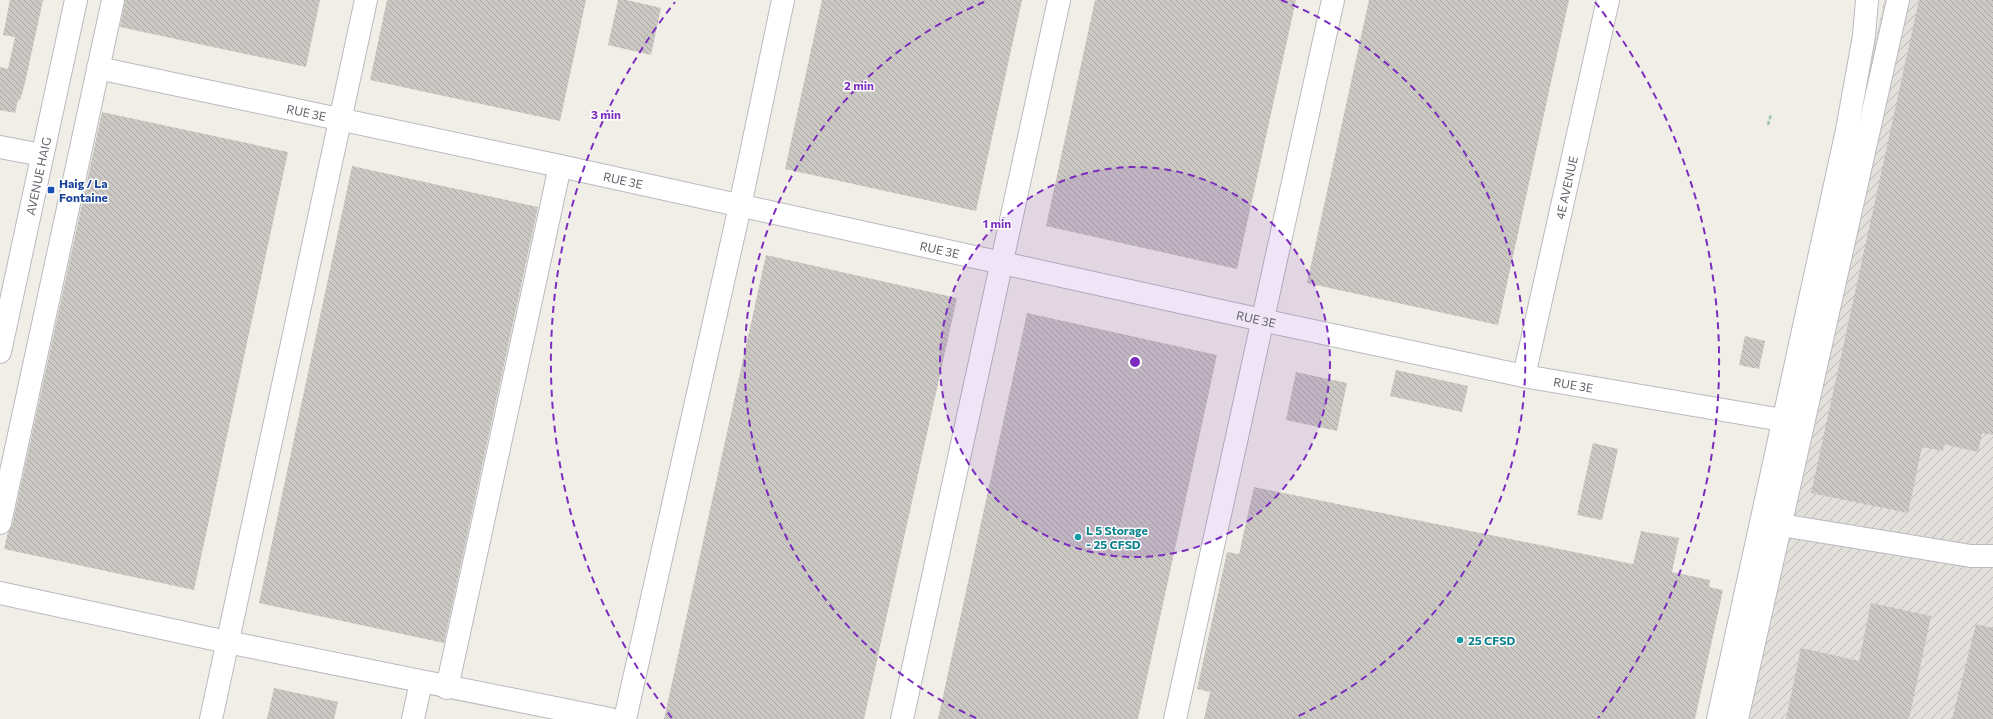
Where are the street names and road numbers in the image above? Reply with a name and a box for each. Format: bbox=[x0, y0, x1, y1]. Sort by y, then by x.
street label: RUE 3E bbox=[285, 101, 327, 123]
street label: AVENUE HAIG bbox=[23, 136, 53, 216]
street label: 4E AVENUE bbox=[1552, 155, 1580, 221]
street label: RUE 3E bbox=[602, 169, 644, 191]
street label: RUE 3E bbox=[919, 238, 961, 260]
street label: RUE 3E bbox=[1235, 308, 1277, 330]
street label: RUE 3E bbox=[1552, 374, 1594, 395]

